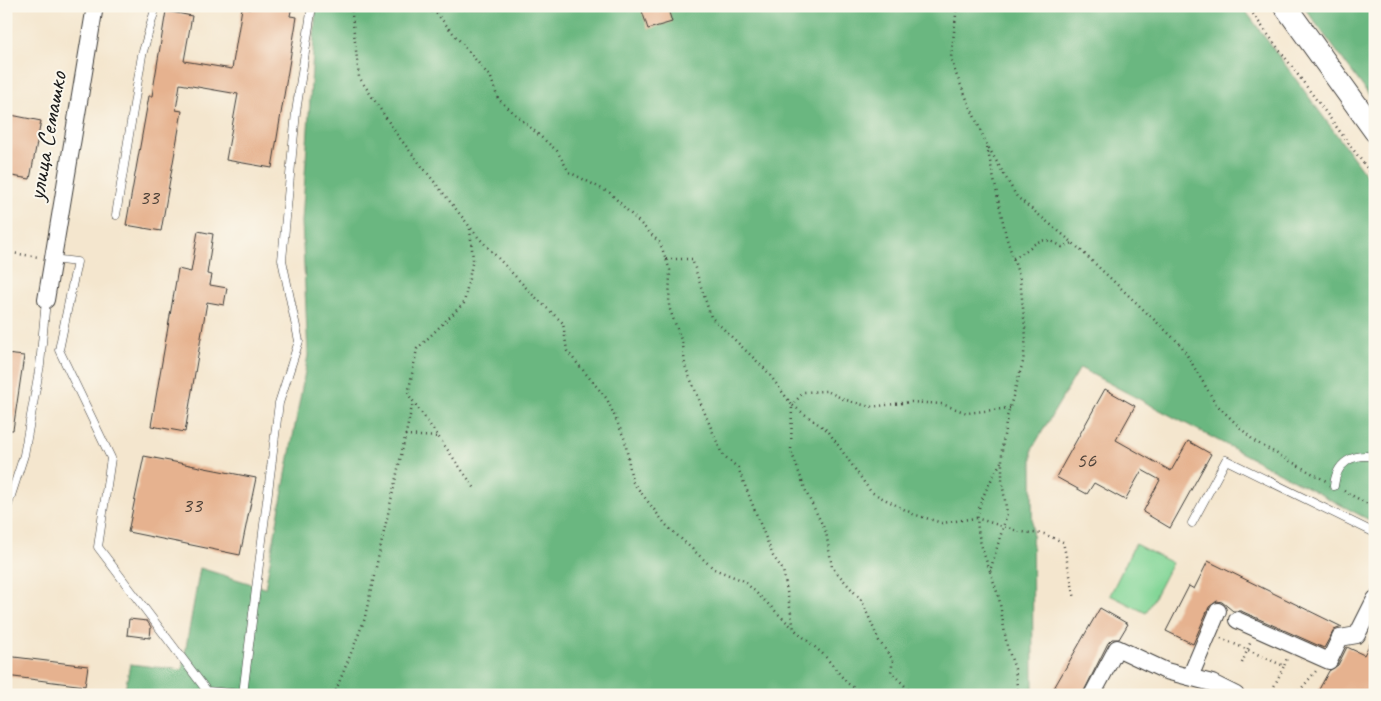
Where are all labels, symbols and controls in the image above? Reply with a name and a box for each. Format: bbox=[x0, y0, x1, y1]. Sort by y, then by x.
street label: улица Семашко bbox=[20, 68, 74, 205]
house number: 33 bbox=[139, 183, 161, 211]
house number: 56 bbox=[1076, 446, 1097, 474]
house number: 33 bbox=[182, 491, 204, 519]

